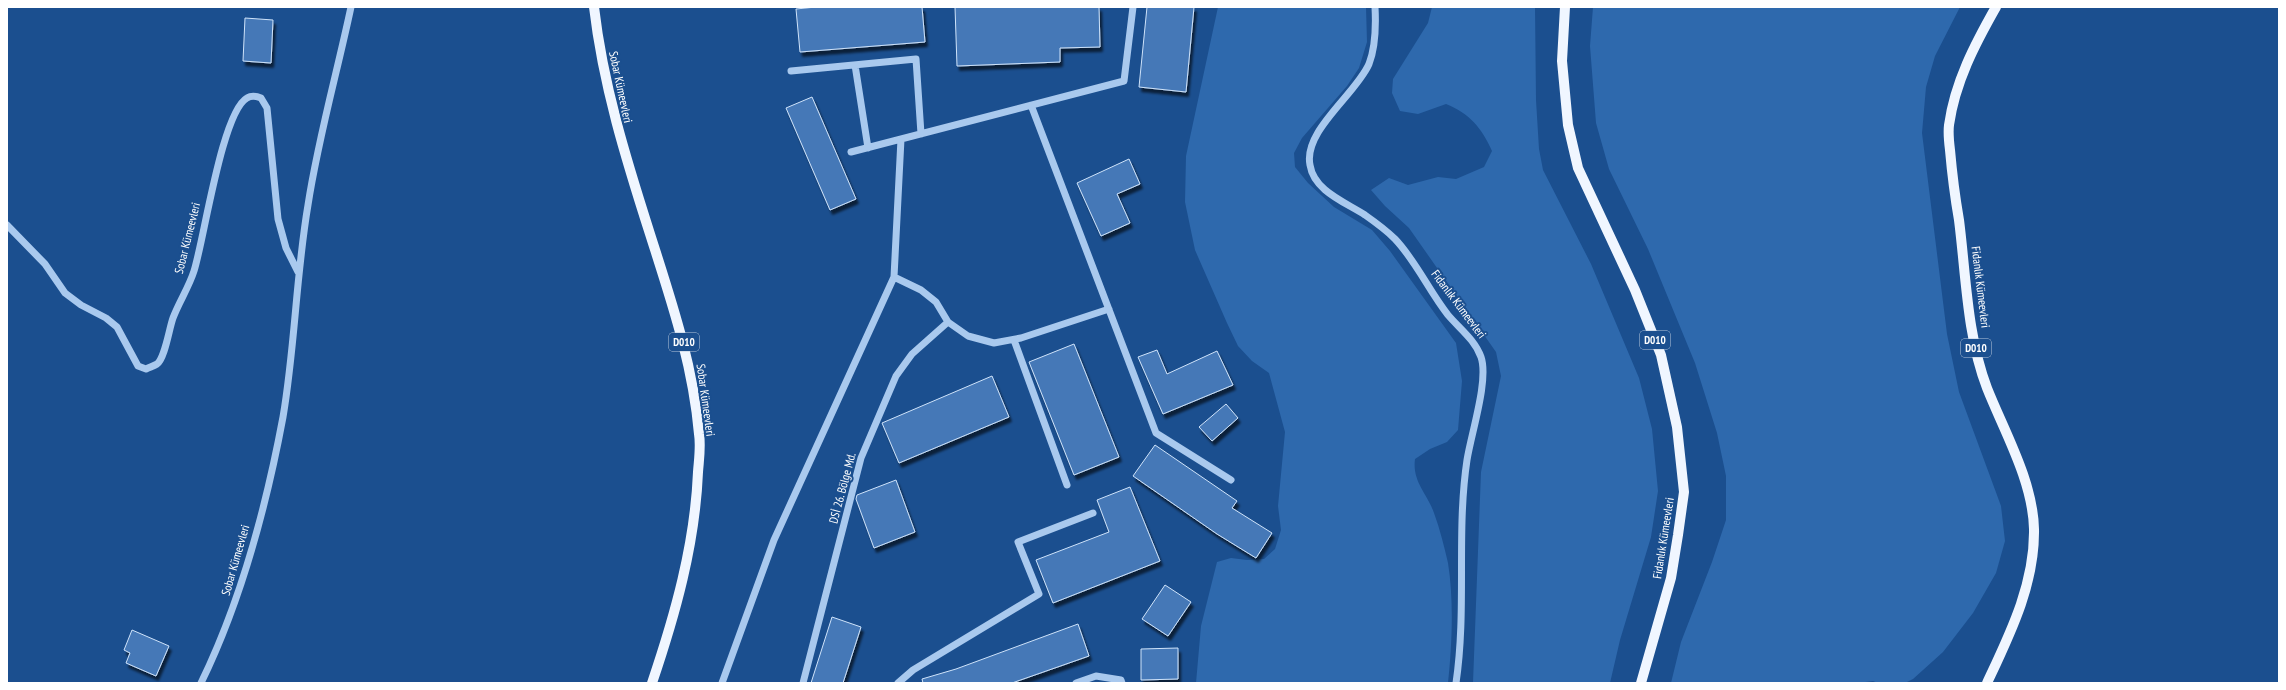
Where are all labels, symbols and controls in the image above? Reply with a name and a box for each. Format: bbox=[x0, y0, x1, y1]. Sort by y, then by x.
street label: Sobar Kümeevleri bbox=[606, 50, 636, 124]
street label: Sobar Kümeevleri bbox=[171, 201, 203, 275]
street label: Fidanlık Kümeevleri bbox=[1969, 245, 1993, 329]
street label: Fidanlık Kümeevleri bbox=[1428, 267, 1490, 341]
road number: D010 bbox=[1640, 331, 1670, 349]
road number: D010 bbox=[669, 333, 699, 351]
road number: D010 bbox=[1961, 339, 1991, 357]
street label: Sobar Kümeevleri bbox=[693, 363, 719, 437]
street label: DSİ 26. Bölge Md. bbox=[825, 451, 859, 525]
street label: Fidanlık Kümeevleri bbox=[1649, 496, 1677, 580]
street label: Sobar Kümeevleri bbox=[218, 523, 252, 597]

